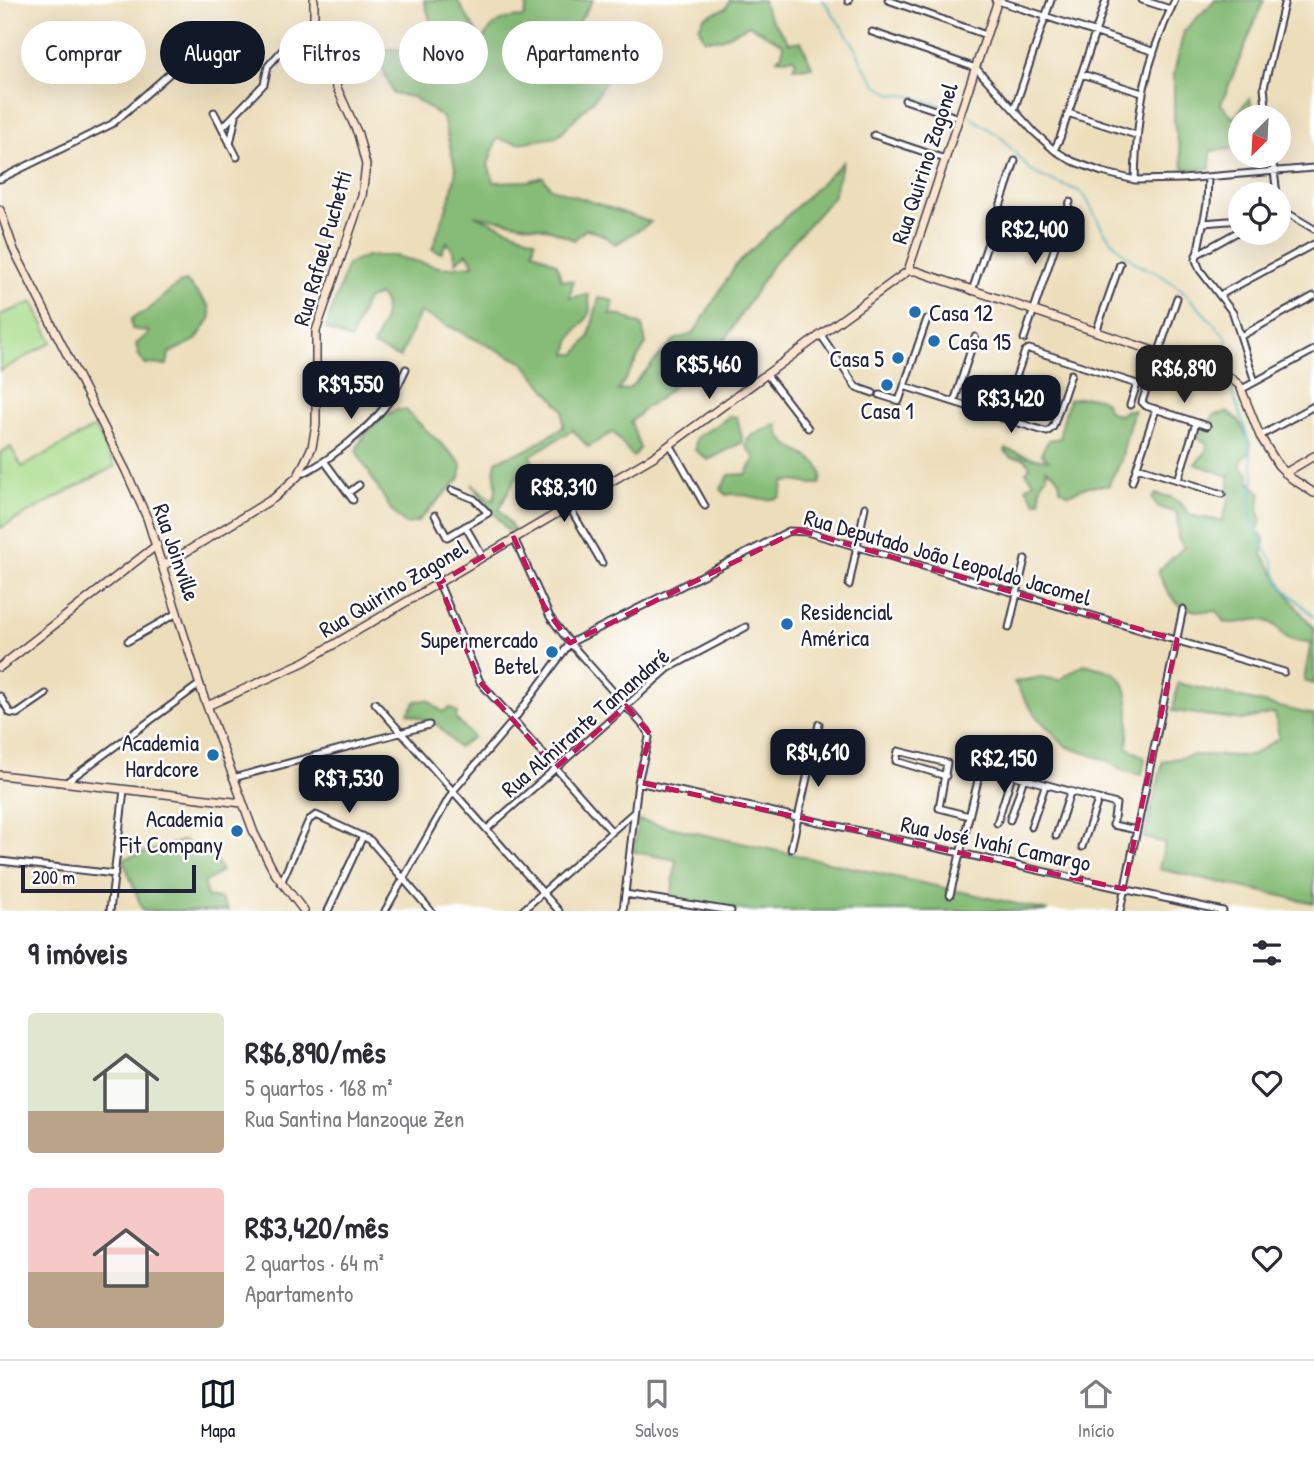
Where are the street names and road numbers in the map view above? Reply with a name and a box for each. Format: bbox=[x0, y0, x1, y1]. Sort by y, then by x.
street label: Rua Quirino Zagonel bbox=[883, 77, 965, 248]
street label: Rua Rafael Puchetti bbox=[285, 167, 359, 329]
street label: Rua Joinville bbox=[146, 499, 208, 605]
street label: Rua Deputado João Leopoldo Jacomel bbox=[801, 501, 1096, 613]
street label: Rua Quirino Zagonel bbox=[313, 531, 474, 645]
street label: Rua Almirante Tamandaré bbox=[494, 640, 676, 804]
street label: Rua José Ivahí Camargo bbox=[898, 808, 1094, 878]

